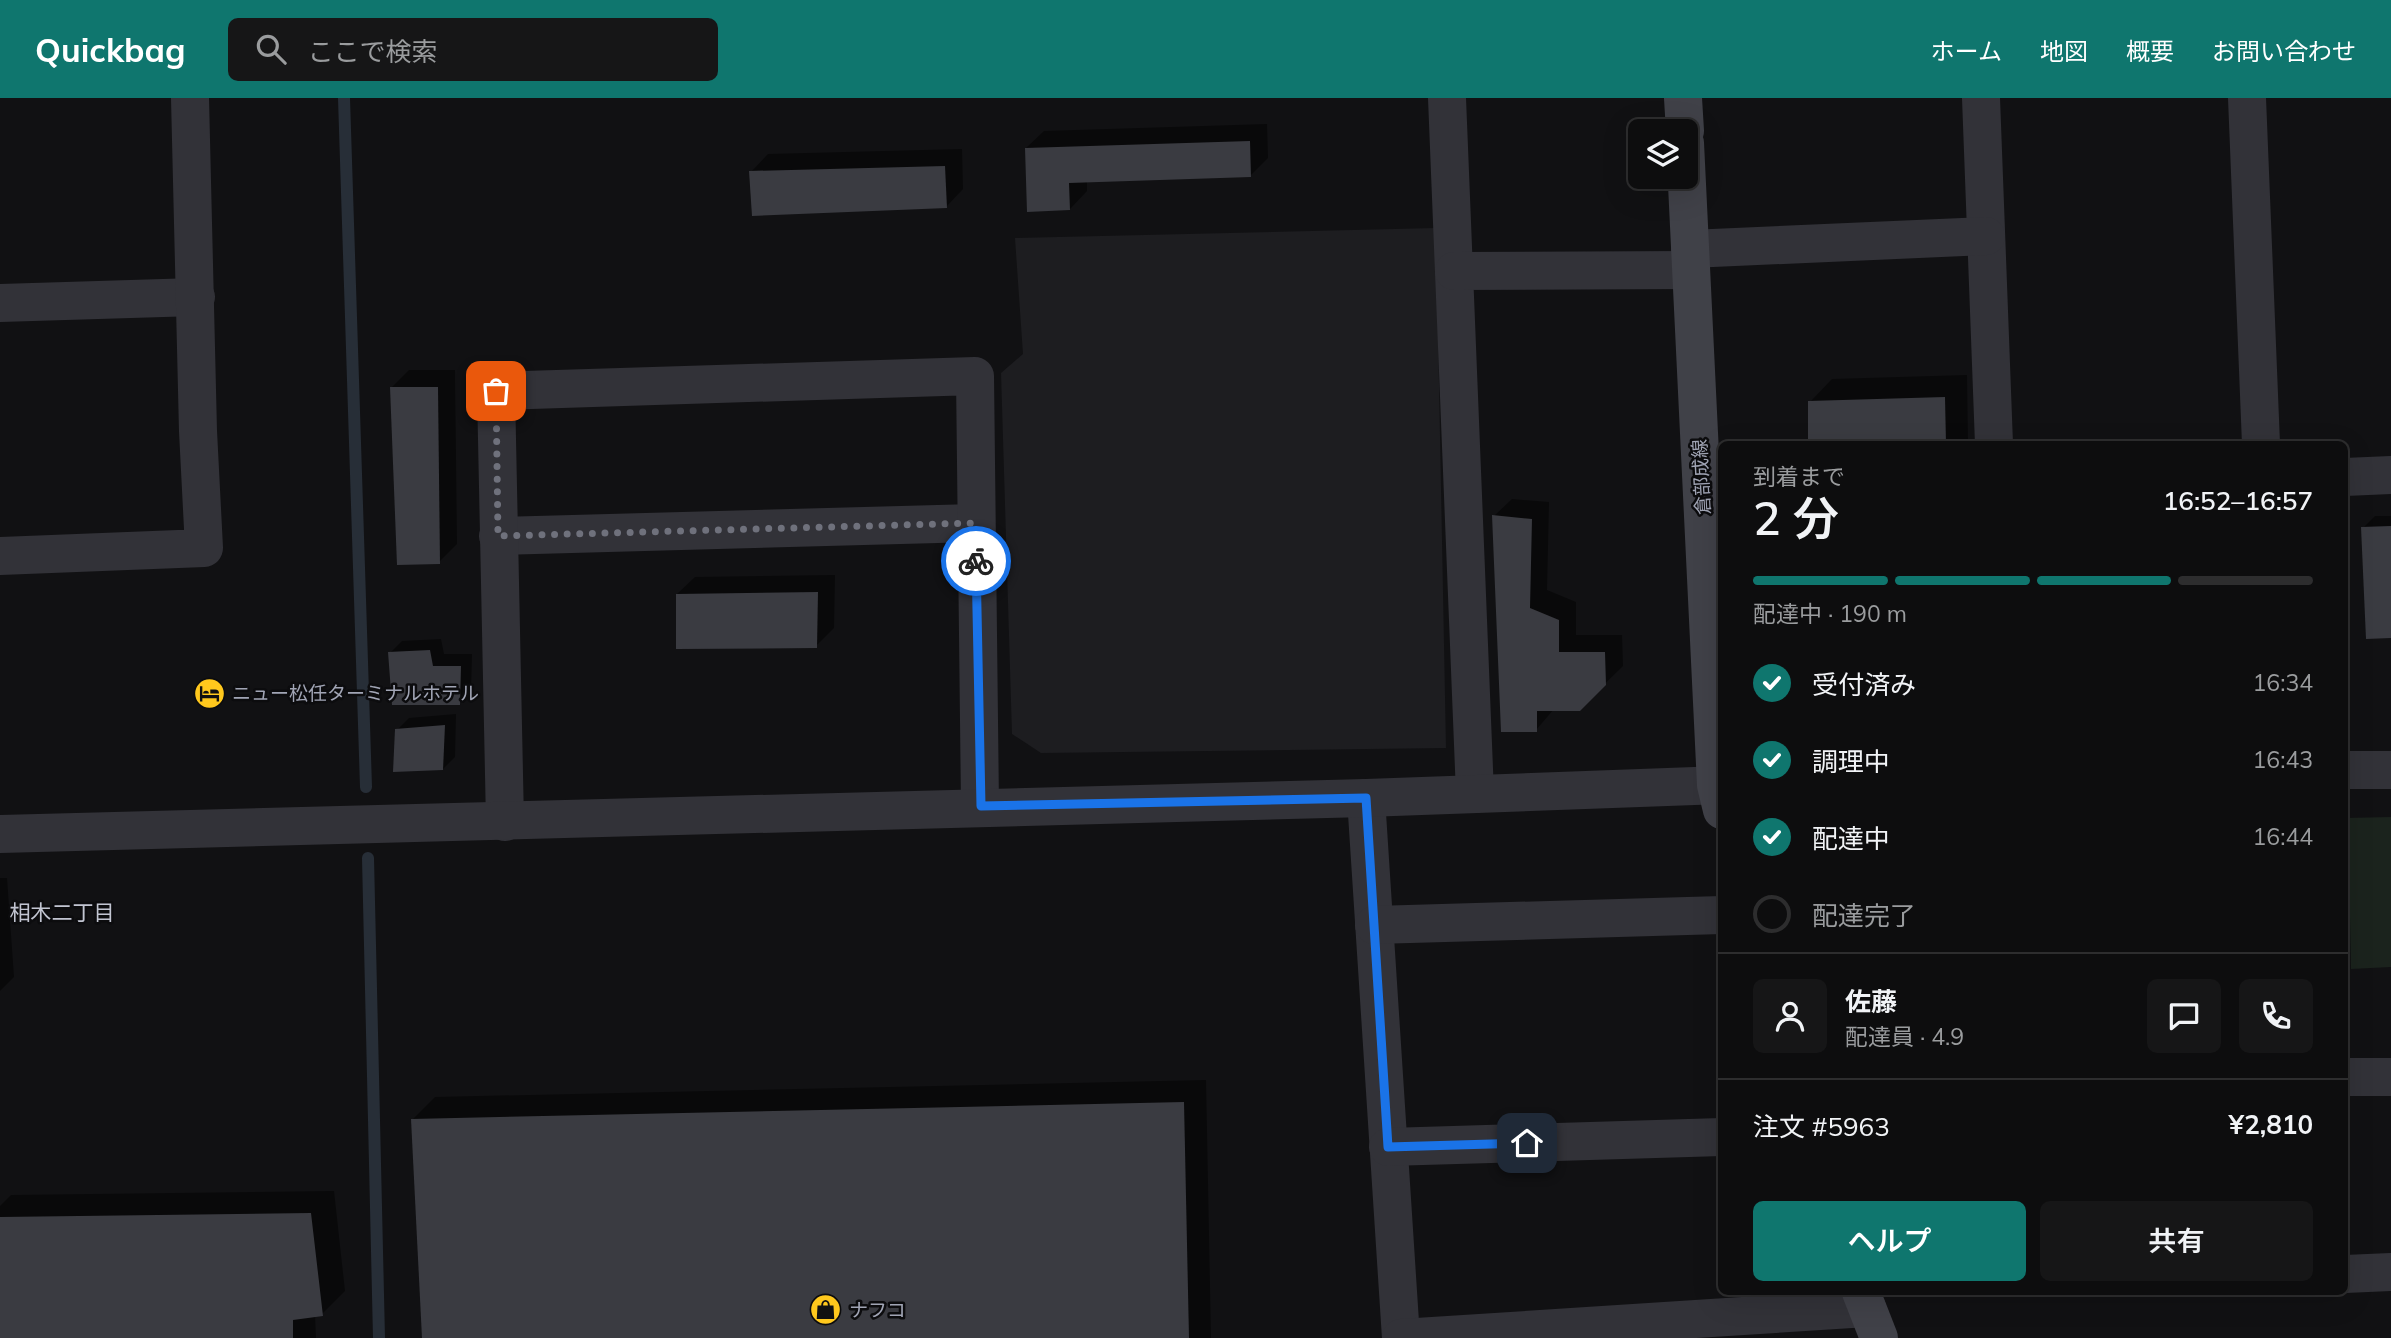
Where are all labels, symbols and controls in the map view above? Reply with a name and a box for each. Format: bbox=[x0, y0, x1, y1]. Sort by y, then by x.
search box bbox=[228, 18, 718, 81]
text: Quickbag bbox=[35, 29, 186, 70]
icon: search bbox=[252, 30, 290, 68]
text: ここで検索 bbox=[308, 35, 438, 68]
text: ホーム bbox=[1931, 36, 2002, 66]
text: 地図 bbox=[2040, 36, 2088, 66]
text: 概要 bbox=[2126, 36, 2174, 66]
text: お問い合わせ bbox=[2212, 36, 2356, 66]
map controls bbox=[1628, 119, 1698, 189]
button: layers bbox=[1628, 119, 1698, 189]
pin bbox=[466, 361, 526, 421]
icon: bag bbox=[477, 372, 515, 410]
street label: 倉部成線 bbox=[1687, 438, 1715, 516]
text: 到着まで bbox=[1753, 462, 1845, 491]
text: 16:52–16:57 bbox=[2163, 484, 2313, 517]
text: 2 分 bbox=[1753, 489, 1839, 547]
courier bbox=[941, 526, 1011, 596]
icon: bike bbox=[957, 542, 995, 580]
text: 配達中 · 190 m bbox=[1753, 599, 1907, 628]
icon: check bbox=[1753, 664, 1791, 702]
text: 受付済み bbox=[1812, 668, 1916, 701]
text: 16:34 bbox=[2253, 668, 2313, 697]
hotel icon: ニュー松任ターミナルホテル bbox=[192, 676, 226, 710]
place label: ニュー松任ターミナルホテル bbox=[232, 681, 479, 705]
icon: check bbox=[1753, 741, 1791, 779]
text: 調理中 bbox=[1812, 745, 1890, 778]
text: 16:43 bbox=[2253, 745, 2313, 774]
icon: check bbox=[1753, 818, 1791, 856]
text: 配達中 bbox=[1812, 822, 1890, 855]
text: 16:44 bbox=[2253, 822, 2313, 851]
district label: 相木二丁目 bbox=[10, 899, 115, 925]
text: 配達完了 bbox=[1812, 899, 1916, 932]
button: person bbox=[1753, 979, 1827, 1053]
button: chat bbox=[2147, 979, 2221, 1053]
button: phone bbox=[2239, 979, 2313, 1053]
text: 佐藤 bbox=[1845, 985, 1897, 1018]
text: 配達員 · 4.9 bbox=[1845, 1022, 1964, 1051]
text: ¥2,810 bbox=[2229, 1108, 2313, 1141]
text: 注文 #5963 bbox=[1753, 1110, 1890, 1143]
pin bbox=[1497, 1113, 1557, 1173]
icon: home bbox=[1508, 1124, 1546, 1162]
button: ヘルプ bbox=[1753, 1201, 2026, 1281]
button: 共有 bbox=[2040, 1201, 2313, 1281]
shop icon: ナフコ bbox=[809, 1293, 843, 1327]
place label: ナフコ bbox=[849, 1298, 906, 1322]

